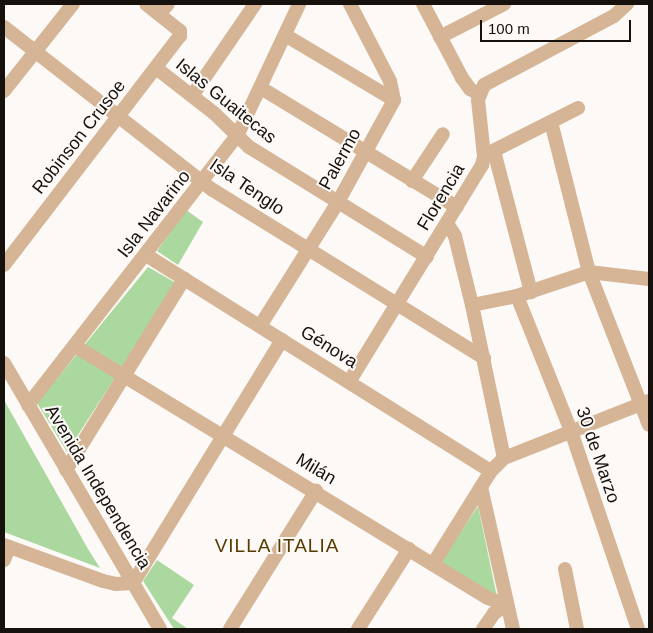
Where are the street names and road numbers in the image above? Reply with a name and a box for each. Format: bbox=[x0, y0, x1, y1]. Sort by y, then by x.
street label: Islas Guaitecas bbox=[171, 54, 281, 148]
street label: Robinson Crusoe bbox=[28, 76, 130, 198]
street label: Palermo bbox=[314, 124, 366, 194]
street label: Isla Tenglo bbox=[205, 154, 289, 220]
street label: Florencia bbox=[413, 160, 469, 234]
street label: Isla Navarino bbox=[113, 166, 195, 262]
street label: Génova bbox=[297, 321, 361, 373]
street label: Avenida Independencia bbox=[40, 401, 156, 573]
street label: 30 de Marzo bbox=[572, 404, 624, 506]
street label: Milán bbox=[292, 449, 340, 489]

